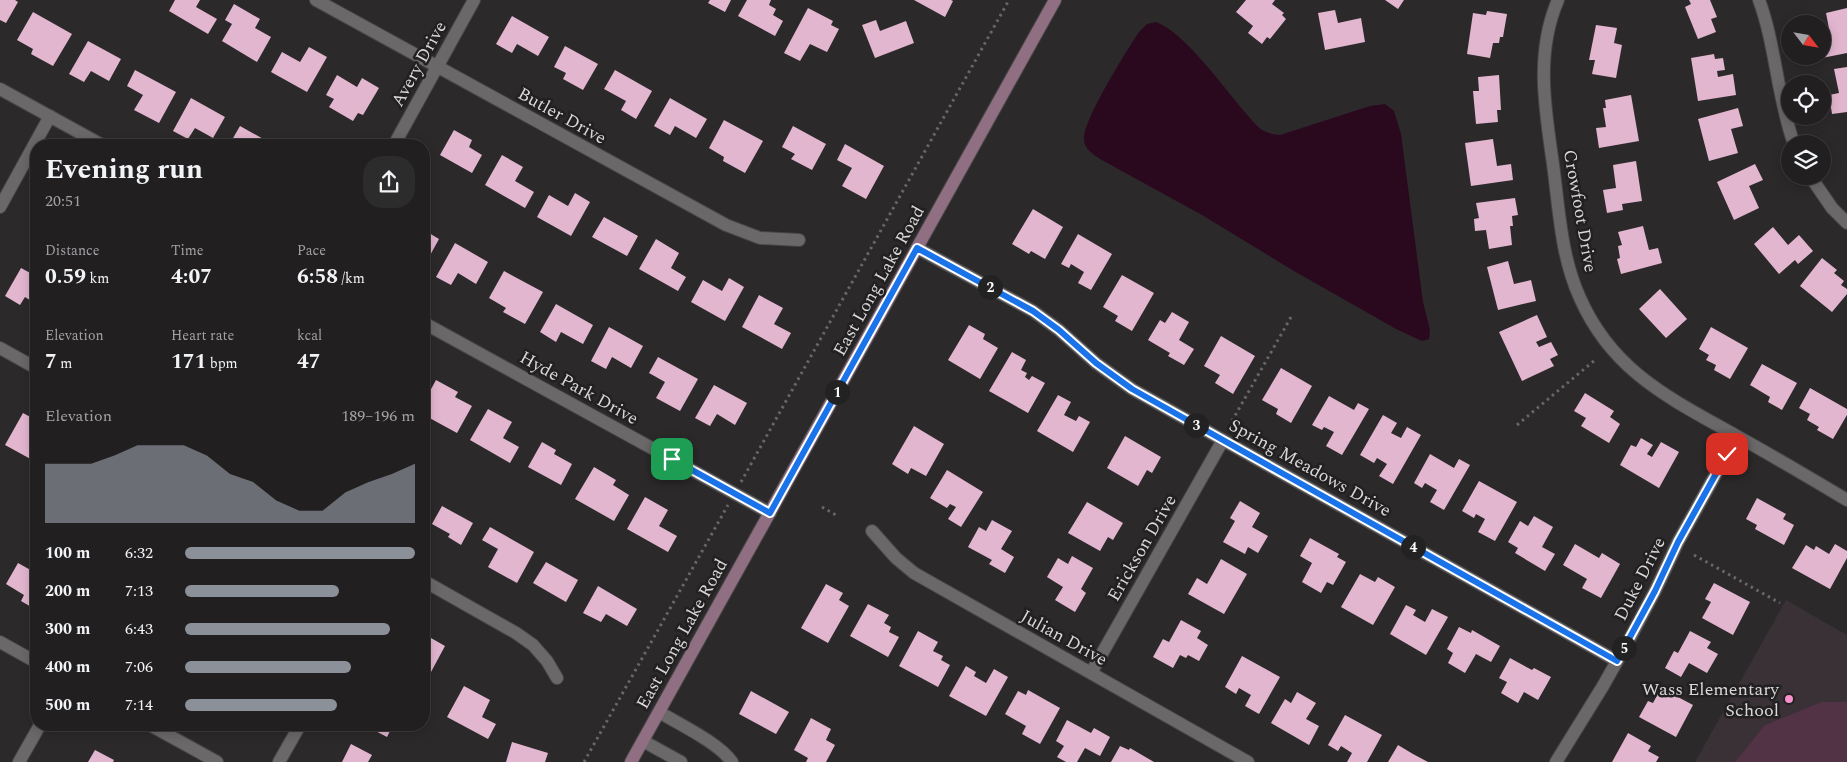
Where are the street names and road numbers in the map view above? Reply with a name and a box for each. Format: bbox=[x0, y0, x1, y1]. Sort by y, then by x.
street label: Avery Drive bbox=[384, 16, 454, 112]
street label: Butler Drive bbox=[513, 80, 611, 152]
street label: Crowfoot Drive bbox=[1556, 148, 1604, 274]
street label: East Long Lake Road bbox=[826, 201, 932, 361]
street label: Hyde Park Drive bbox=[515, 344, 643, 432]
street label: Spring Meadows Drive bbox=[1224, 412, 1396, 524]
street label: Erickson Drive bbox=[1100, 490, 1184, 606]
street label: Duke Drive bbox=[1607, 532, 1673, 626]
street label: East Long Lake Road bbox=[629, 554, 735, 714]
street label: Julian Drive bbox=[1016, 603, 1112, 673]

